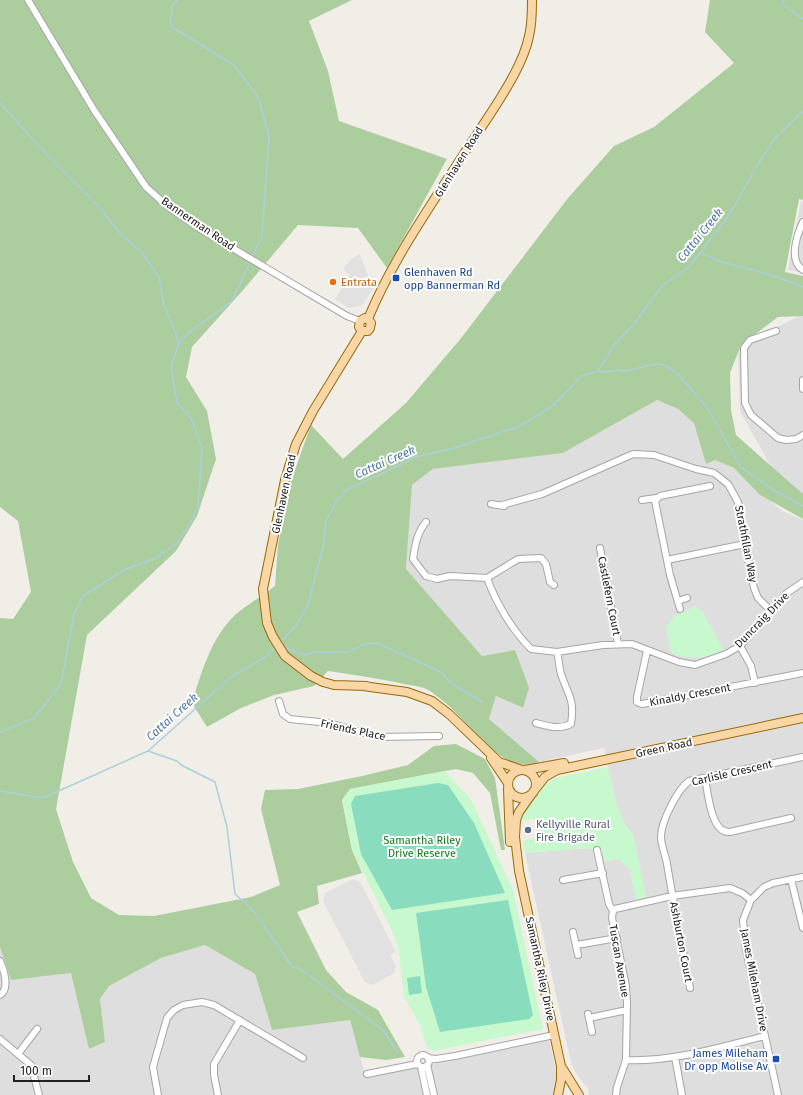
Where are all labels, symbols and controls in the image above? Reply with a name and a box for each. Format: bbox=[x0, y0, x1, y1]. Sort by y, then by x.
street label: Glenhaven Road bbox=[432, 124, 486, 200]
street label: Bannerman Road bbox=[159, 195, 237, 253]
water label: Cattai Creek bbox=[674, 205, 726, 264]
place label: Glenhaven Rd opp Bannerman Rd bbox=[404, 266, 500, 292]
marker: Glenhaven Rd opp Bannerman Rd bbox=[391, 273, 401, 283]
place label: Entrata bbox=[341, 276, 377, 289]
marker: Entrata bbox=[328, 277, 338, 287]
water label: Cattai Creek bbox=[353, 442, 418, 481]
street label: Glenhaven Road bbox=[269, 453, 299, 535]
street label: Strathfillan Way bbox=[732, 504, 760, 584]
street label: Castlefern Court bbox=[595, 555, 623, 637]
street label: Duncraig Drive bbox=[732, 589, 792, 651]
street label: Kinaldy Crescent bbox=[648, 681, 732, 709]
water label: Cattai Creek bbox=[143, 690, 201, 744]
street label: Friends Place bbox=[319, 717, 387, 743]
street label: Green Road bbox=[634, 736, 694, 760]
street label: Carlisle Crescent bbox=[690, 757, 774, 789]
place label: Kellyville Rural Fire Brigade bbox=[536, 818, 610, 844]
marker: Kellyville Rural Fire Brigade bbox=[523, 825, 533, 835]
park label: Samantha Riley Drive Reserve bbox=[383, 834, 461, 860]
street label: Ashburton Court bbox=[667, 901, 695, 983]
street label: Samantha Riley Drive bbox=[523, 916, 557, 1022]
street label: Tuscan Avenue bbox=[606, 924, 632, 998]
street label: James Mileham Drive bbox=[738, 928, 770, 1032]
place label: James Mileham Dr opp Molise Av bbox=[684, 1047, 769, 1073]
marker: James Mileham Dr opp Molise Av bbox=[771, 1054, 781, 1064]
scale bar bbox=[14, 1057, 89, 1083]
text: 100 m bbox=[20, 1064, 52, 1078]

